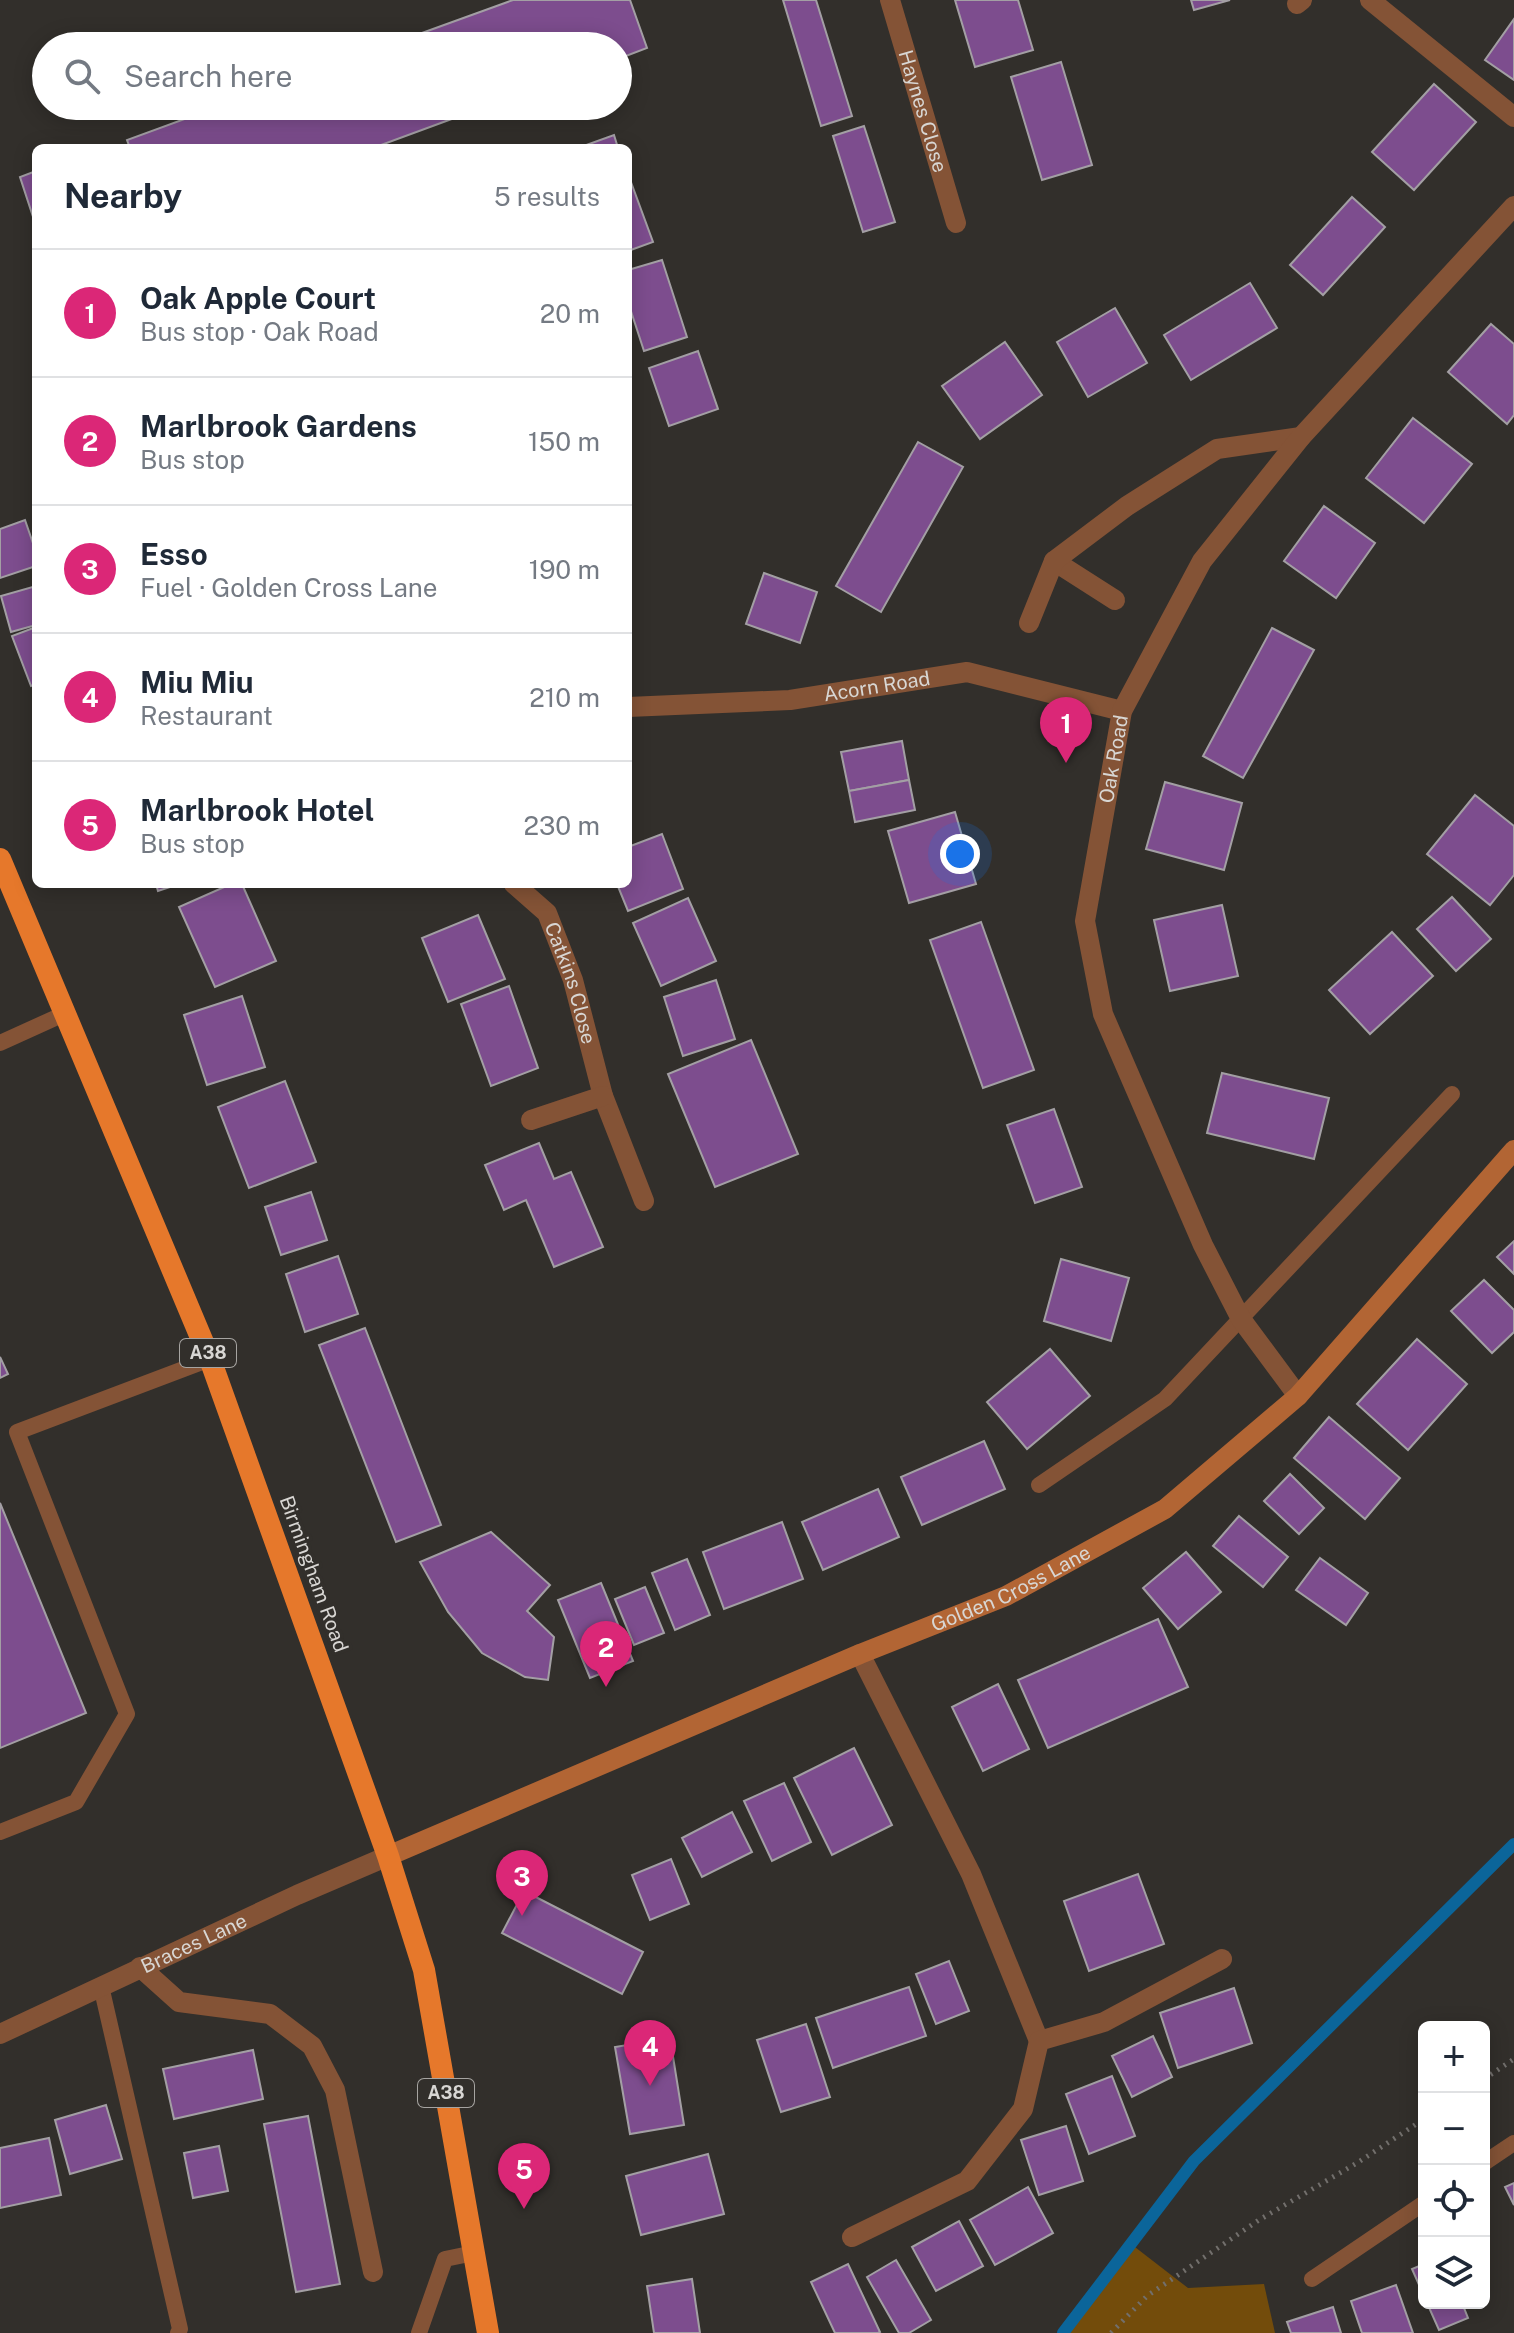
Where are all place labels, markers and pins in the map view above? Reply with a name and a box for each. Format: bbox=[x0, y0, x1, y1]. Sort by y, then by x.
pin: 1 bbox=[1040, 697, 1092, 763]
pin: 2 bbox=[580, 1621, 632, 1687]
pin: 3 bbox=[496, 1850, 548, 1916]
pin: 4 bbox=[624, 2020, 676, 2086]
pin: 5 bbox=[498, 2143, 550, 2209]

